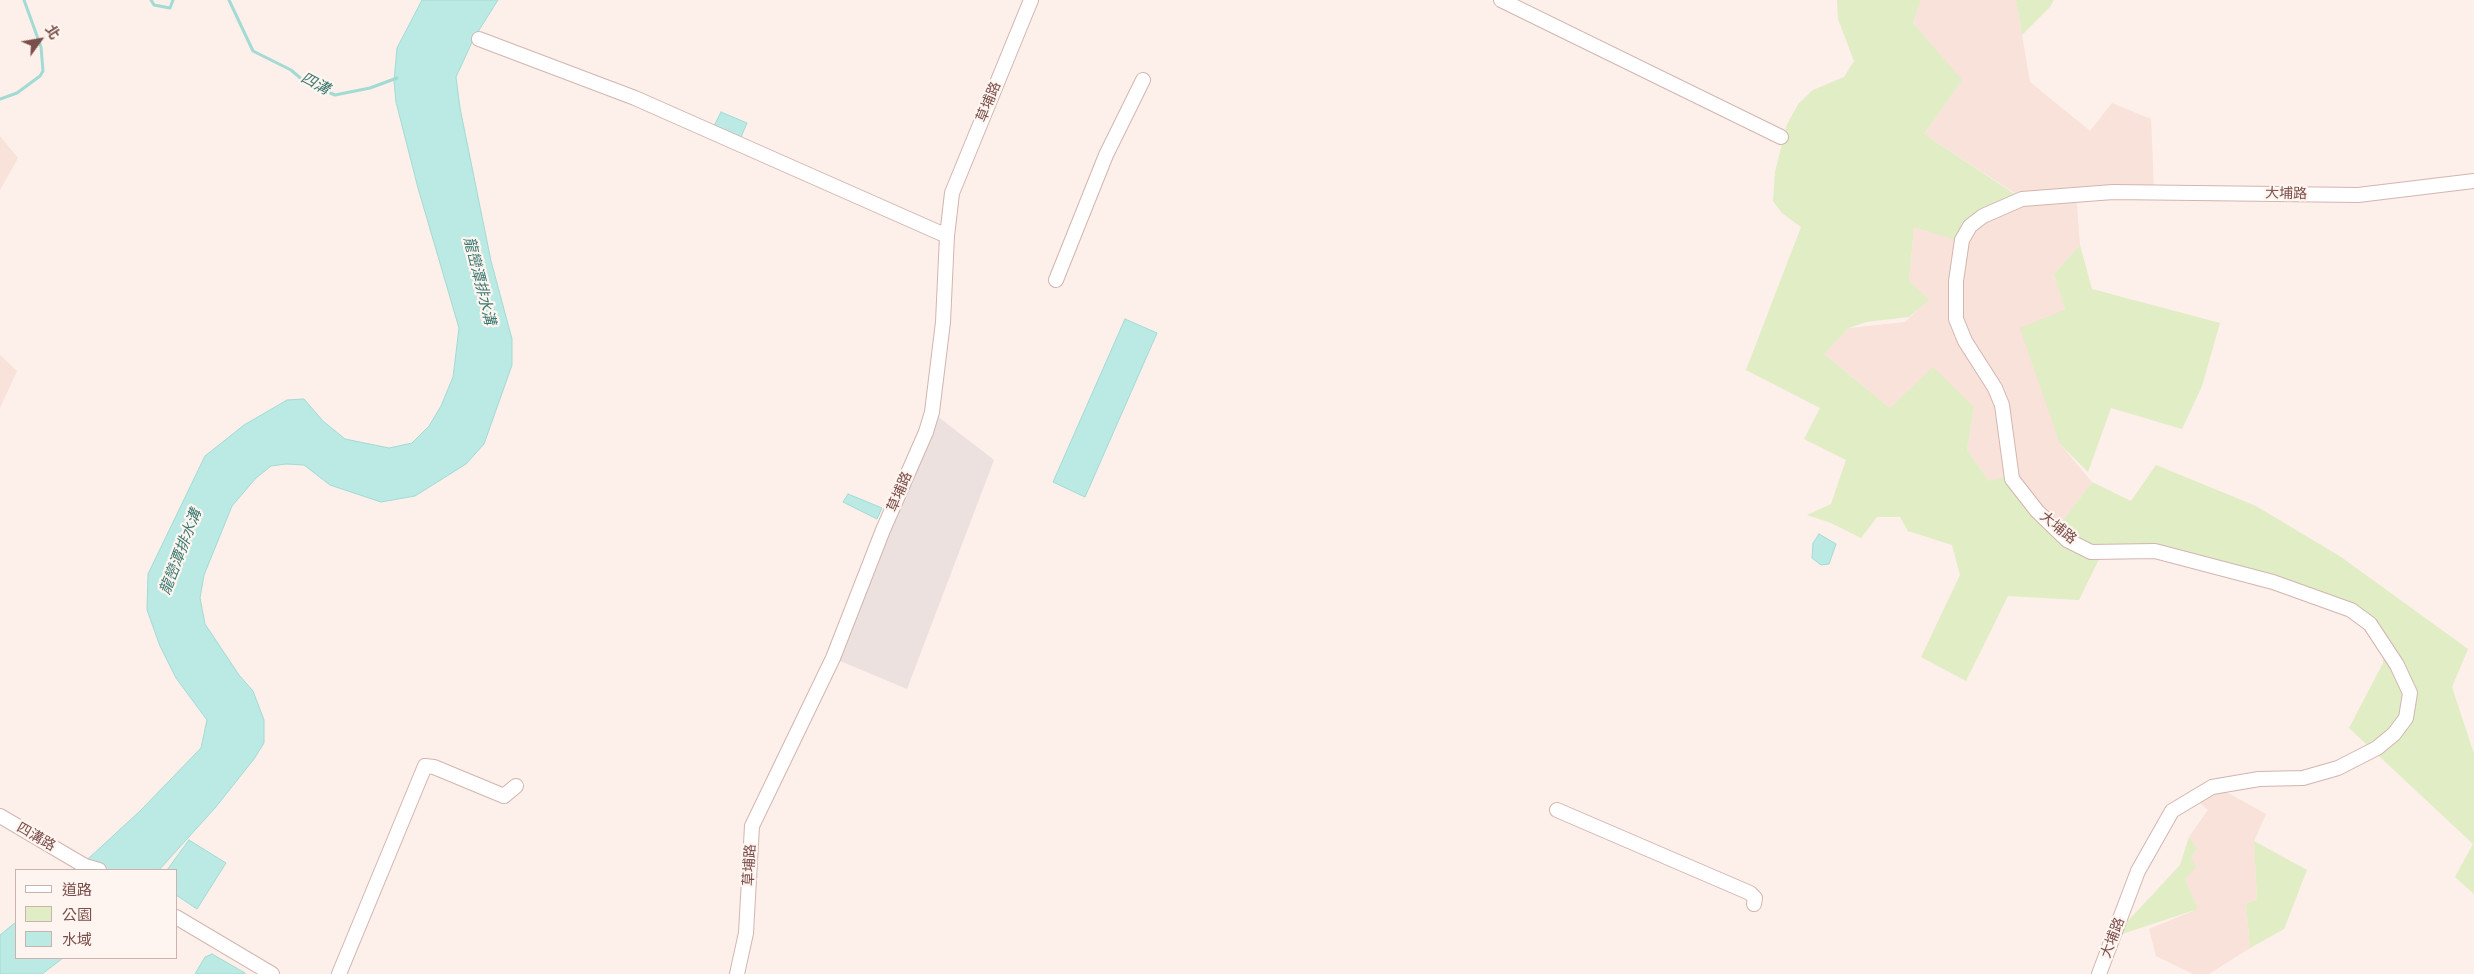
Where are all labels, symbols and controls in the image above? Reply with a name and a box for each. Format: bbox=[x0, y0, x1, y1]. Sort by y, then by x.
north arrow bbox=[15, 15, 65, 65]
text: 北 bbox=[41, 21, 65, 43]
water label: 四溝 bbox=[298, 69, 332, 99]
street label: 草埔路 bbox=[973, 79, 1005, 125]
street label: 大埔路 bbox=[2265, 185, 2307, 203]
water label: 龍巒潭排水溝 bbox=[459, 235, 499, 327]
street label: 草埔路 bbox=[884, 469, 916, 515]
water label: 龍巒潭排水溝 bbox=[156, 507, 206, 597]
street label: 大埔路 bbox=[2036, 508, 2080, 548]
street label: 四溝路 bbox=[14, 819, 58, 855]
street label: 草埔路 bbox=[741, 844, 759, 886]
legend bbox=[15, 869, 178, 959]
text: 道路 bbox=[62, 879, 92, 900]
text: 公園 bbox=[62, 904, 92, 925]
street label: 大埔路 bbox=[2098, 915, 2128, 961]
text: 水域 bbox=[62, 929, 92, 950]

